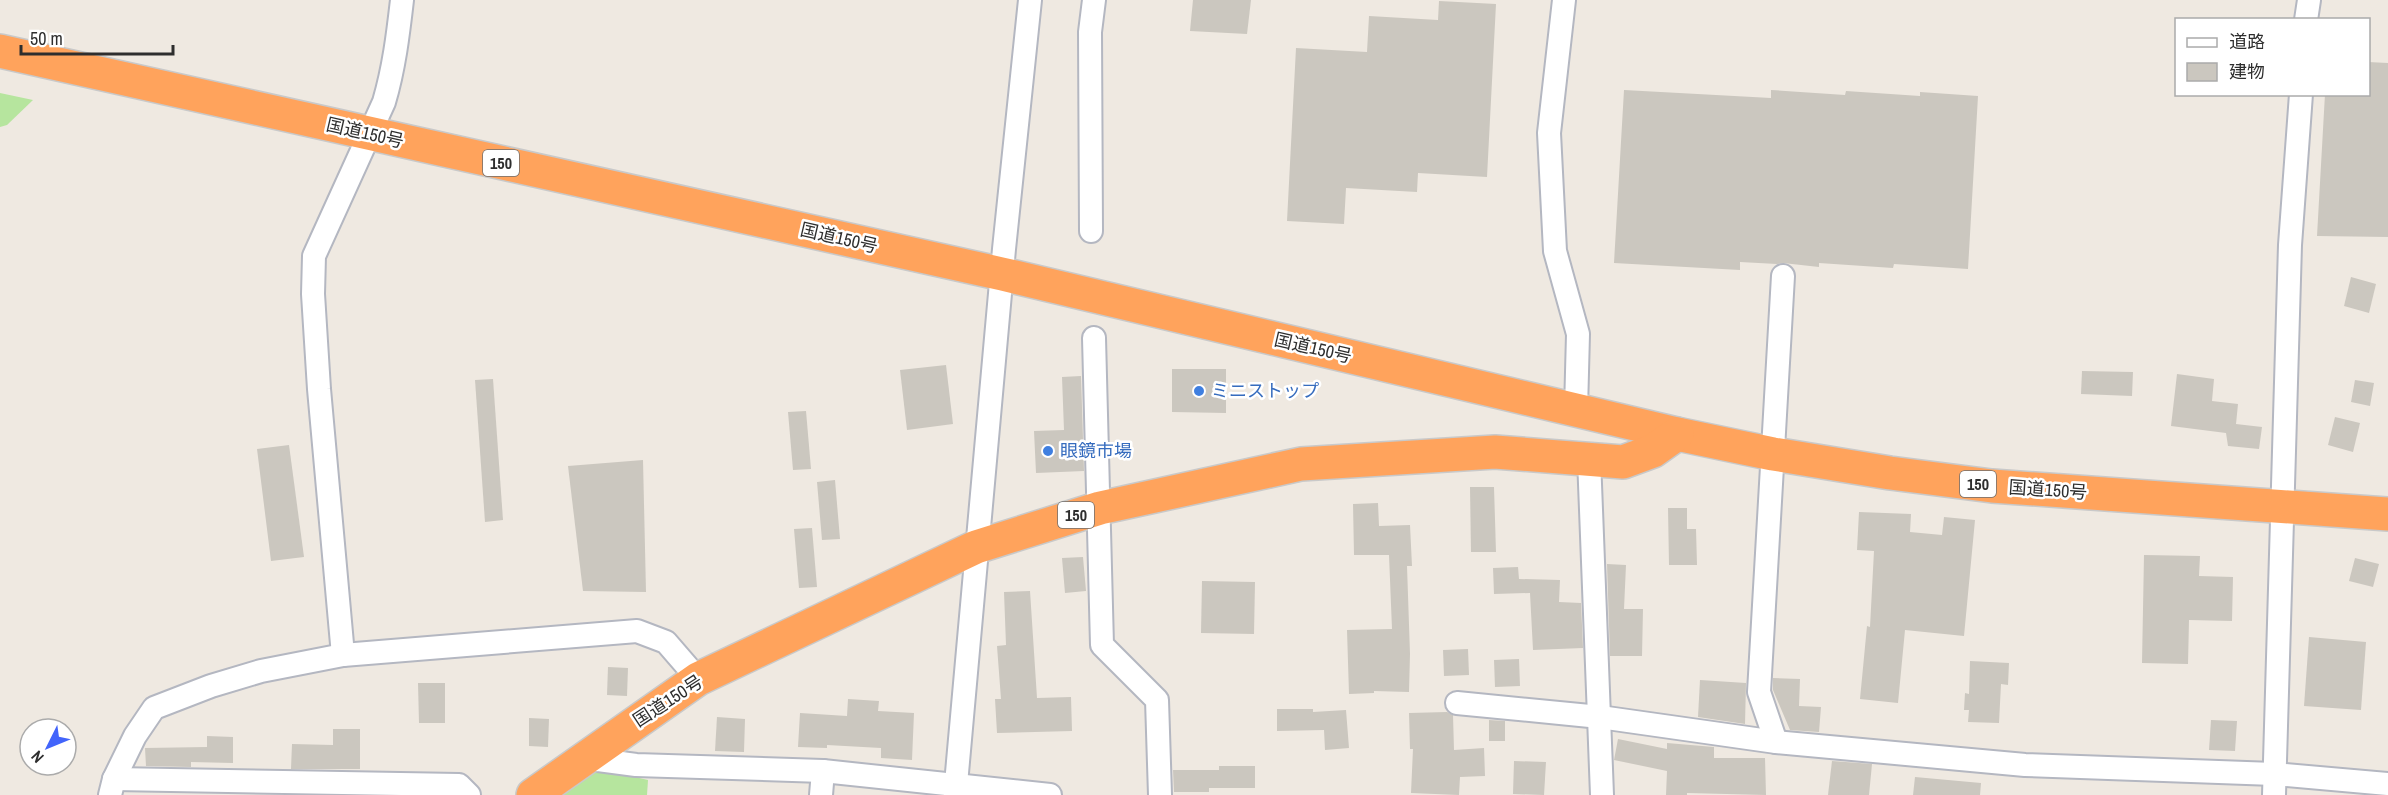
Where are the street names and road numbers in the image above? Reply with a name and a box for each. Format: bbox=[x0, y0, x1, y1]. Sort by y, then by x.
street label: 国道150号 bbox=[324, 111, 406, 154]
road number: 150 bbox=[483, 150, 519, 176]
street label: 国道150号 bbox=[798, 216, 880, 259]
street label: 国道150号 bbox=[1272, 326, 1354, 369]
road number: 150 bbox=[1960, 471, 1996, 497]
street label: 国道150号 bbox=[2008, 474, 2088, 505]
road number: 150 bbox=[1058, 502, 1094, 528]
street label: 国道150号 bbox=[628, 669, 708, 732]

